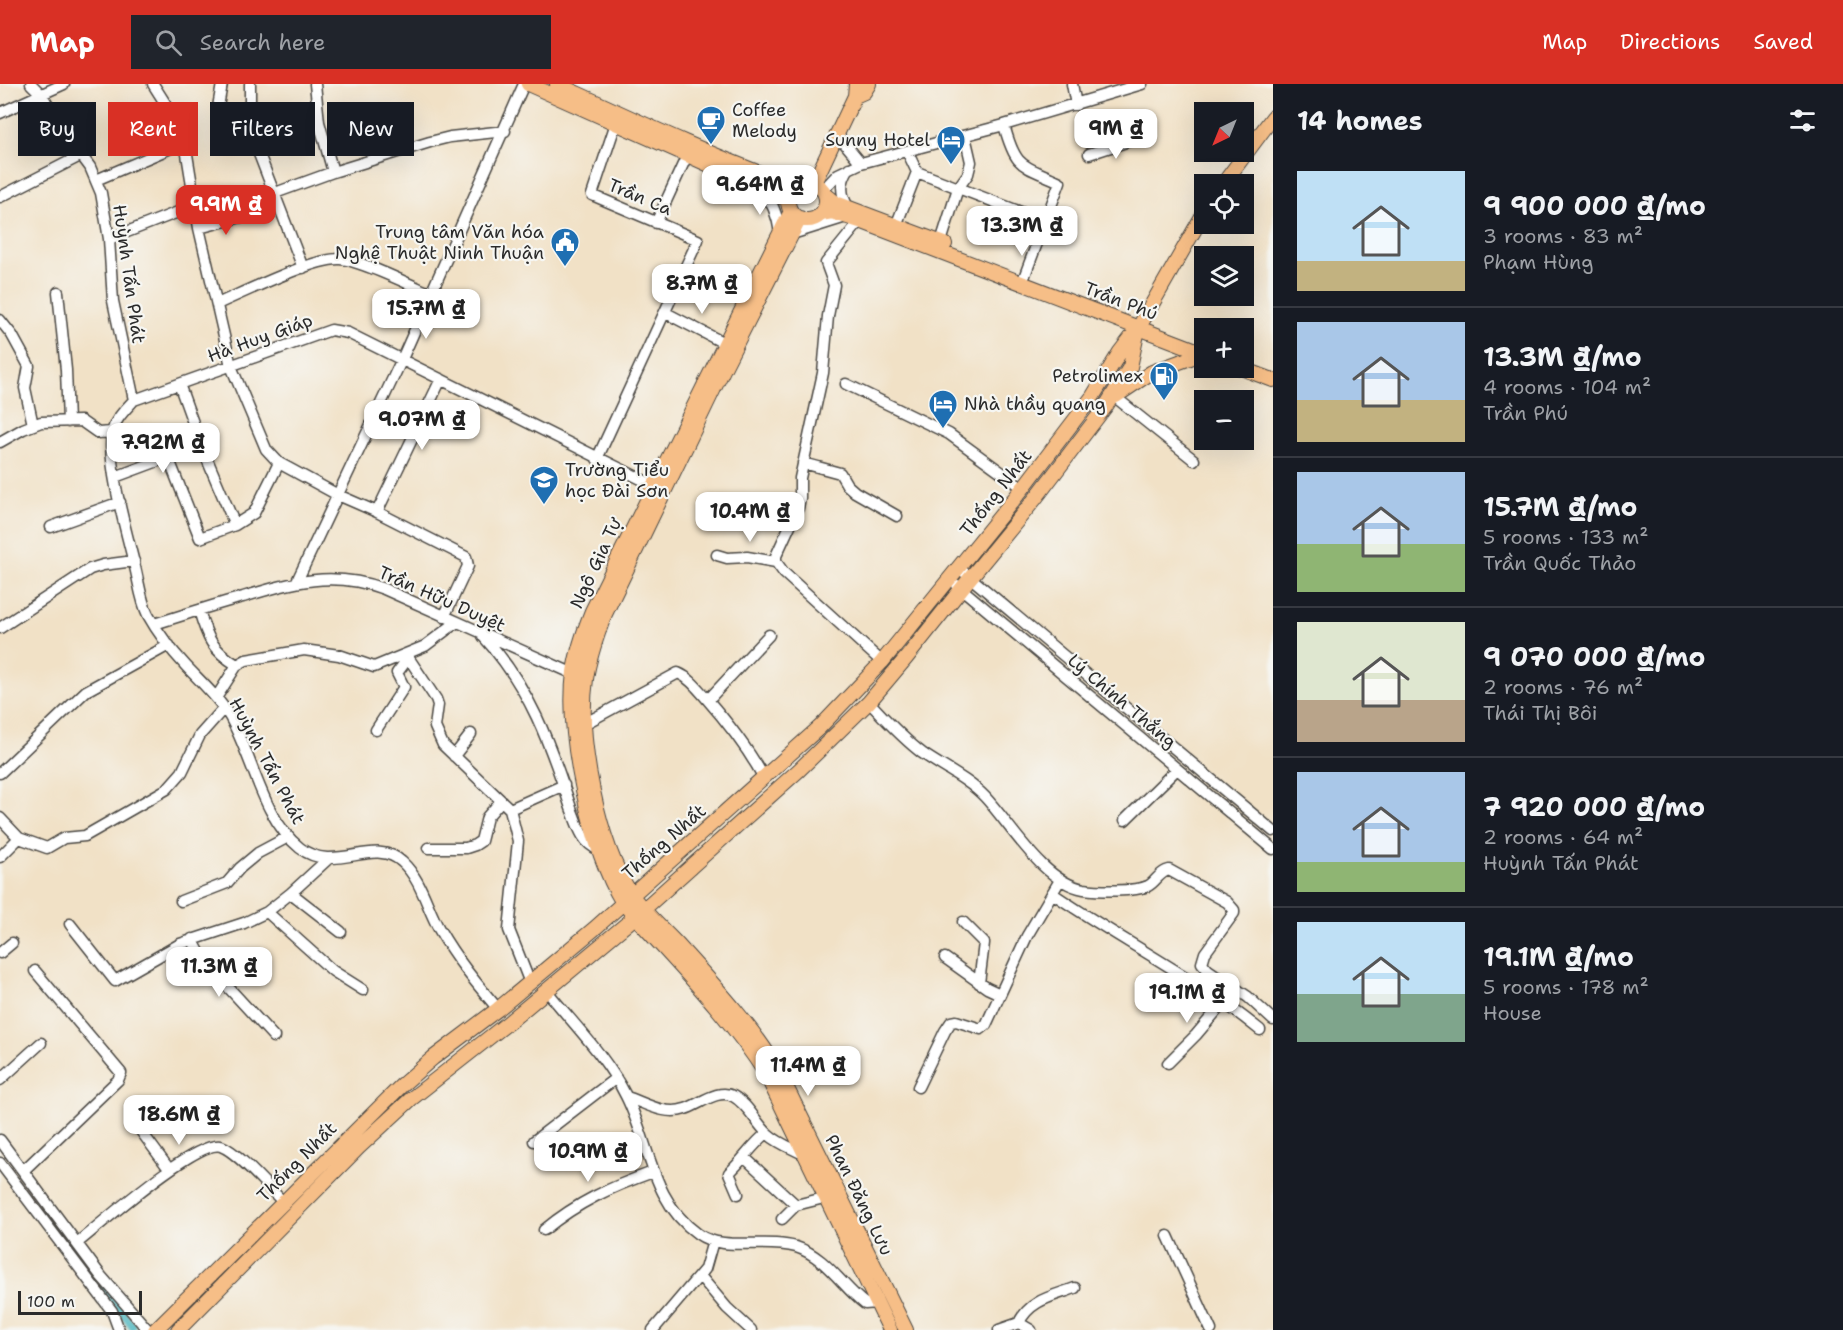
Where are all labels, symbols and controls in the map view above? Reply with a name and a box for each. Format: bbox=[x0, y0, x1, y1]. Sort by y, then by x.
search box bbox=[131, 15, 551, 69]
text: Map bbox=[30, 23, 95, 61]
icon: search bbox=[152, 26, 185, 59]
text: Search here bbox=[200, 28, 325, 57]
text: Map bbox=[1542, 28, 1587, 56]
text: Directions bbox=[1620, 28, 1720, 56]
text: Saved bbox=[1753, 28, 1813, 56]
place label: Coffee Melody bbox=[732, 98, 797, 143]
chip: Buy bbox=[18, 102, 96, 156]
chip: Rent bbox=[108, 102, 198, 156]
chip: Filters bbox=[210, 102, 315, 156]
chip: New bbox=[327, 102, 414, 156]
north arrow bbox=[1194, 102, 1254, 162]
map controls bbox=[1194, 102, 1254, 450]
text: 14 homes bbox=[1297, 103, 1423, 138]
cafe icon: Coffee Melody bbox=[695, 104, 727, 146]
icon: filters bbox=[1786, 104, 1819, 137]
pin: 9M ₫ bbox=[1080, 109, 1152, 160]
text: 9M ₫ bbox=[1088, 115, 1144, 141]
hotel icon: Sunny Hotel bbox=[935, 124, 967, 166]
place label: Sunny Hotel bbox=[825, 128, 931, 152]
pin: 9.64M ₫ bbox=[705, 165, 815, 216]
text: 9.64M ₫ bbox=[716, 171, 804, 197]
street label: Trần Ca bbox=[604, 173, 676, 221]
button: locate bbox=[1194, 174, 1254, 234]
pin: 9.9M ₫ bbox=[177, 185, 275, 236]
text: 9 900 000 ₫/mo bbox=[1483, 188, 1706, 223]
text: 9.9M ₫ bbox=[190, 191, 262, 217]
icon: home bbox=[1345, 195, 1417, 267]
street label: Huỳnh Tấn Phát bbox=[107, 203, 151, 345]
pin: 13.3M ₫ bbox=[967, 206, 1077, 257]
text: 13.3M ₫ bbox=[981, 212, 1063, 238]
place label: Trung tâm Văn hóa Nghệ Thuật Ninh Thuận bbox=[335, 220, 544, 265]
text: 3 rooms · 83 m² bbox=[1483, 223, 1643, 249]
public building icon: Trung tâm Văn hóa Nghệ Thuật Ninh Thuận bbox=[549, 226, 581, 268]
button: layers bbox=[1194, 246, 1254, 306]
text: Phạm Hùng bbox=[1483, 249, 1593, 275]
pin: 8.7M ₫ bbox=[653, 264, 751, 315]
text: 8.7M ₫ bbox=[666, 270, 738, 296]
street label: Trần Phú bbox=[1081, 276, 1161, 326]
pin: 15.7M ₫ bbox=[371, 289, 481, 340]
text: 15.7M ₫ bbox=[386, 295, 466, 321]
street label: Hà Huy Giáp bbox=[204, 308, 316, 368]
button: + bbox=[1194, 318, 1254, 378]
text: 13.3M ₫/mo bbox=[1483, 339, 1642, 374]
icon: home bbox=[1345, 346, 1417, 418]
fuel station icon: Petrolimex bbox=[1148, 360, 1180, 402]
place label: Petrolimex bbox=[1052, 364, 1143, 388]
text: 4 rooms · 104 m² bbox=[1483, 374, 1651, 400]
hotel icon: Nhà thầy quang bbox=[927, 388, 959, 430]
button: − bbox=[1194, 390, 1254, 450]
place label: Nhà thầy quang bbox=[964, 392, 1106, 416]
pin: 9.07M ₫ bbox=[367, 400, 477, 451]
text: Trần Phú bbox=[1483, 400, 1568, 426]
text: 9.07M ₫ bbox=[378, 406, 466, 432]
pin: 7.92M ₫ bbox=[108, 423, 218, 474]
text: 7.92M ₫ bbox=[121, 429, 205, 455]
street label: Thống Nhất bbox=[955, 445, 1037, 541]
place label: Trường Tiểu học Đài Sơn bbox=[565, 458, 669, 503]
school or university icon: Trường Tiểu học Đài Sơn bbox=[528, 464, 560, 506]
text: 15.7M ₫/mo bbox=[1483, 489, 1637, 524]
pin: 10.4M ₫ bbox=[695, 492, 805, 543]
icon: home bbox=[1345, 496, 1417, 568]
text: 10.4M ₫ bbox=[709, 498, 791, 524]
street label: Ngô Gia Tự bbox=[564, 513, 628, 613]
text: 5 rooms · 133 m² bbox=[1483, 524, 1648, 550]
text: Trần Quốc Thảo bbox=[1483, 550, 1636, 576]
street label: Trần Hữu Duyệt bbox=[375, 560, 509, 638]
text: 9 070 000 ₫/mo bbox=[1483, 639, 1705, 674]
icon: home bbox=[1345, 646, 1417, 718]
street label: Lý Chính Thắng bbox=[1063, 648, 1181, 754]
text: 2 rooms · 76 m² bbox=[1483, 674, 1643, 700]
street label: Huỳnh Tấn Phát bbox=[223, 693, 311, 829]
text: Thái Thị Bôi bbox=[1483, 700, 1597, 726]
text: 7 920 000 ₫/mo bbox=[1483, 789, 1705, 824]
icon: home bbox=[1345, 796, 1417, 868]
street label: Thống Nhất bbox=[617, 799, 711, 885]
text: 2 rooms · 64 m² bbox=[1483, 824, 1643, 850]
text: Huỳnh Tấn Phát bbox=[1483, 850, 1639, 876]
text: 19.1M ₫/mo bbox=[1483, 939, 1634, 974]
icon: home bbox=[1345, 946, 1417, 1018]
pin: 11.3M ₫ bbox=[164, 947, 274, 998]
text: 11.3M ₫ bbox=[180, 953, 258, 979]
pin: 19.1M ₫ bbox=[1132, 973, 1242, 1024]
text: 5 rooms · 178 m² bbox=[1483, 974, 1649, 1000]
text: 19.1M ₫ bbox=[1149, 979, 1225, 1005]
text: House bbox=[1483, 1000, 1542, 1026]
pin: 11.4M ₫ bbox=[753, 1046, 863, 1097]
text: 11.4M ₫ bbox=[770, 1052, 846, 1078]
pin: 18.6M ₫ bbox=[124, 1095, 234, 1146]
text: 18.6M ₫ bbox=[137, 1101, 221, 1127]
street label: Thống Nhất bbox=[252, 1117, 342, 1207]
street label: Phan Đăng Lưu bbox=[819, 1131, 899, 1259]
pin: 10.9M ₫ bbox=[533, 1132, 643, 1183]
text: 10.9M ₫ bbox=[548, 1138, 628, 1164]
scale bar bbox=[18, 1288, 142, 1316]
text: 100 m bbox=[27, 1291, 75, 1312]

